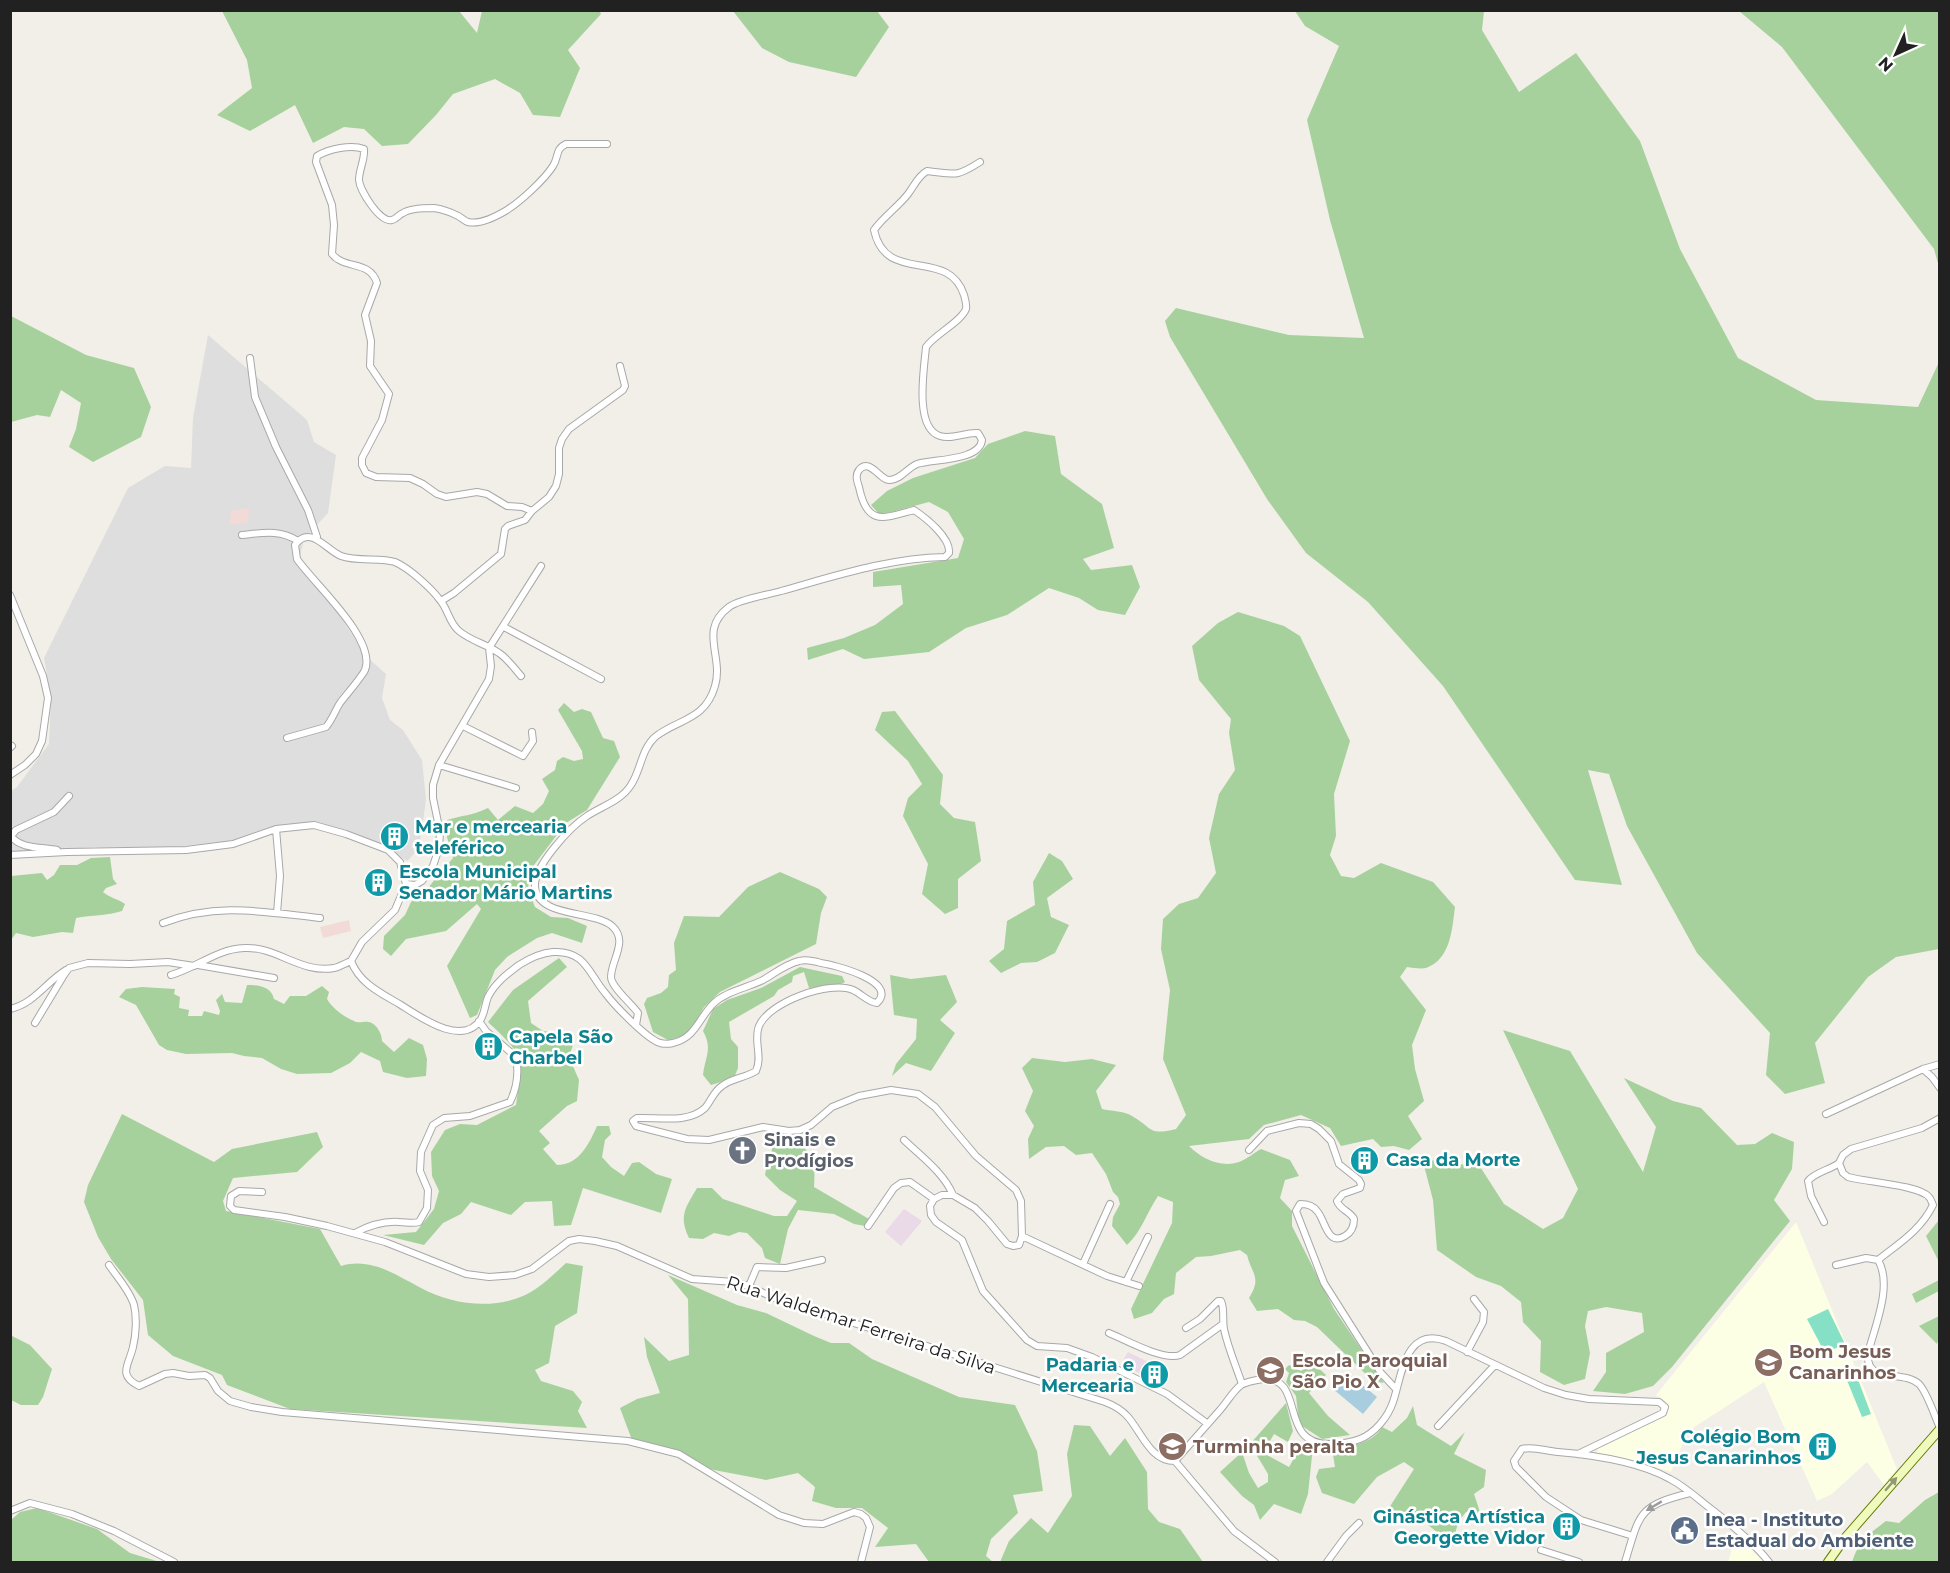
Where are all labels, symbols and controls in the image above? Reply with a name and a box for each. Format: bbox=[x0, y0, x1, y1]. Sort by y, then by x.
north arrow bbox=[1866, 24, 1926, 84]
text: N bbox=[1874, 53, 1897, 76]
place label: Mar e mercearia teleférico bbox=[415, 816, 567, 859]
building icon: Mar e mercearia teleférico bbox=[378, 821, 410, 853]
place label: Escola Municipal Senador Mário Martins bbox=[399, 861, 613, 904]
building icon: Escola Municipal Senador Mário Martins bbox=[362, 866, 394, 898]
place label: Capela São Charbel bbox=[509, 1026, 613, 1069]
building icon: Capela São Charbel bbox=[472, 1031, 504, 1063]
place label: Sinais e Prodígios bbox=[764, 1129, 854, 1172]
church icon: Sinais e Prodígios bbox=[727, 1134, 759, 1166]
building icon: Casa da Morte bbox=[1349, 1144, 1381, 1176]
place label: Casa da Morte bbox=[1386, 1149, 1520, 1171]
street label: Rua Waldemar Ferreira da Silva bbox=[724, 1271, 998, 1379]
place label: Bom Jesus Canarinhos bbox=[1789, 1341, 1896, 1384]
school or university icon: Bom Jesus Canarinhos bbox=[1752, 1346, 1784, 1378]
place label: Escola Paroquial São Pio X bbox=[1292, 1350, 1448, 1393]
place label: Padaria e Mercearia bbox=[1041, 1354, 1134, 1397]
school or university icon: Escola Paroquial São Pio X bbox=[1255, 1355, 1287, 1387]
building icon: Padaria e Mercearia bbox=[1139, 1359, 1171, 1391]
place label: Colégio Bom Jesus Canarinhos bbox=[1635, 1426, 1801, 1469]
school or university icon: Turminha peralta bbox=[1156, 1431, 1188, 1463]
building icon: Colégio Bom Jesus Canarinhos bbox=[1806, 1431, 1838, 1463]
place label: Turminha peralta bbox=[1193, 1436, 1355, 1458]
one-way arrow bbox=[1884, 1477, 1897, 1492]
one-way arrow bbox=[1645, 1501, 1662, 1511]
place label: Ginástica Artística Georgette Vidor bbox=[1373, 1506, 1545, 1549]
place label: Inea - Instituto Estadual do Ambiente bbox=[1705, 1509, 1914, 1552]
building icon: Ginástica Artística Georgette Vidor bbox=[1550, 1511, 1582, 1543]
public building icon: Inea - Instituto Estadual do Ambiente bbox=[1668, 1514, 1700, 1546]

